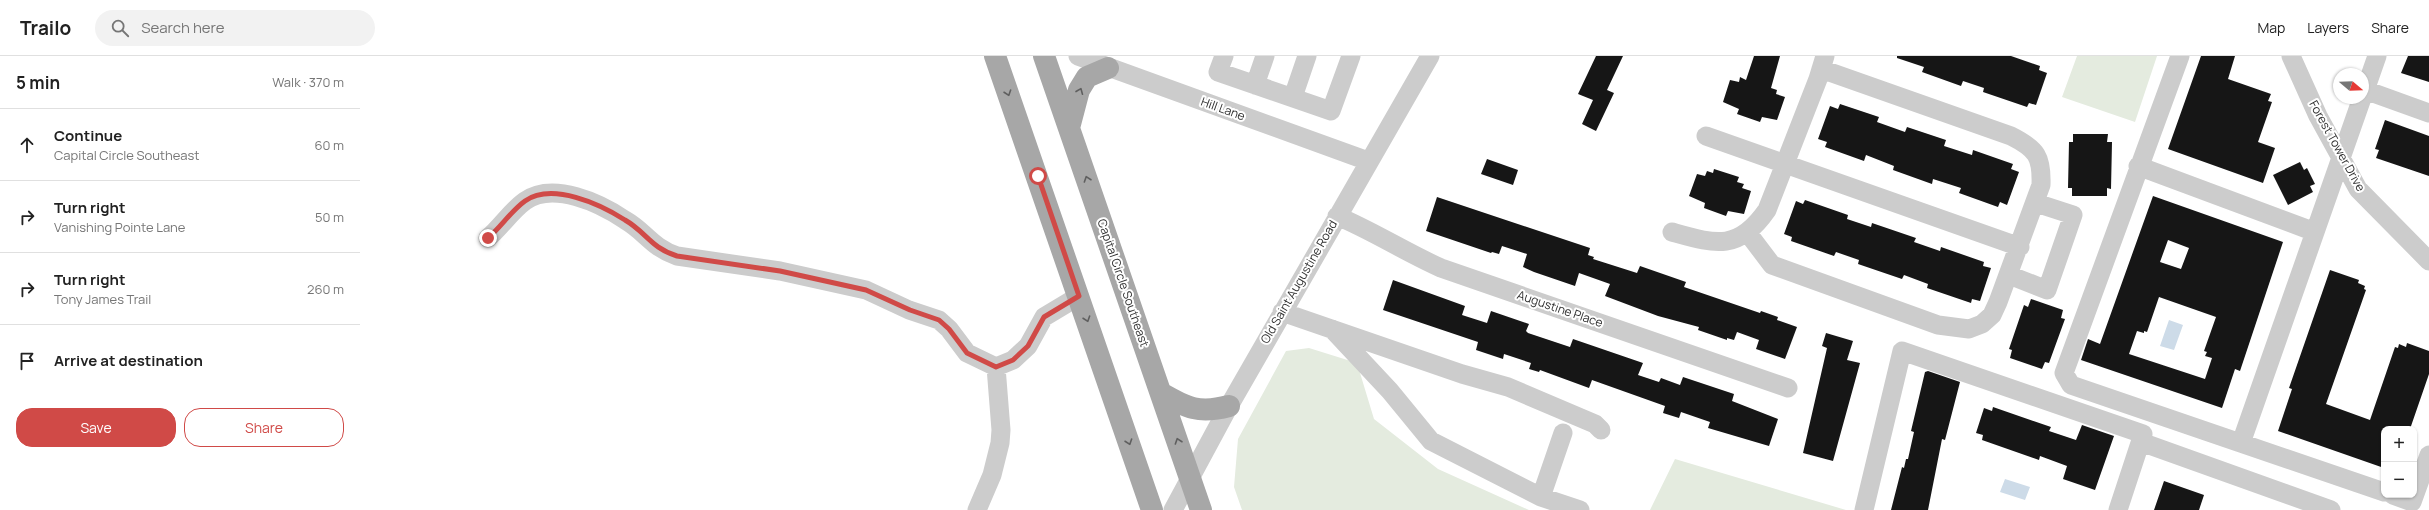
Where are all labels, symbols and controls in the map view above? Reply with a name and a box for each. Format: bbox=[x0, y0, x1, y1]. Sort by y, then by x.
search box bbox=[95, 10, 375, 46]
text: Trailo bbox=[20, 15, 71, 41]
icon: search bbox=[109, 17, 131, 39]
text: Search here bbox=[141, 17, 225, 38]
text: Map bbox=[2257, 18, 2285, 37]
text: Layers bbox=[2307, 18, 2349, 37]
text: Share bbox=[2371, 18, 2409, 37]
north arrow bbox=[2333, 68, 2369, 104]
text: 5 min bbox=[16, 71, 60, 94]
text: Walk · 370 m bbox=[272, 73, 344, 91]
one-way arrow bbox=[1075, 88, 1083, 95]
one-way arrow bbox=[1004, 89, 1012, 96]
street label: Hill Lane bbox=[1199, 93, 1248, 124]
street label: Forest Tower Drive bbox=[2305, 97, 2369, 194]
text: Continue bbox=[54, 125, 122, 146]
icon: ahead bbox=[16, 134, 38, 156]
text: 60 m bbox=[314, 136, 344, 154]
text: Capital Circle Southeast bbox=[54, 146, 200, 164]
route start bbox=[1029, 167, 1047, 185]
one-way arrow bbox=[1083, 176, 1091, 183]
text: Turn right bbox=[54, 197, 125, 218]
icon: right bbox=[16, 206, 38, 228]
text: 50 m bbox=[315, 208, 344, 226]
street label: Capital Circle Southeast bbox=[1094, 217, 1153, 349]
street label: Old Saint Augustine Road bbox=[1256, 217, 1341, 347]
text: Vanishing Pointe Lane bbox=[54, 218, 185, 236]
route end bbox=[479, 229, 497, 247]
text: Turn right bbox=[54, 269, 125, 290]
icon: right bbox=[16, 278, 38, 300]
text: 260 m bbox=[307, 280, 344, 298]
street label: Augustine Place bbox=[1515, 286, 1605, 331]
text: Tony James Trail bbox=[54, 290, 151, 308]
one-way arrow bbox=[1082, 315, 1091, 322]
icon: arrive bbox=[16, 350, 38, 372]
text: Arrive at destination bbox=[54, 350, 203, 371]
button: Save bbox=[16, 408, 176, 447]
button: Share bbox=[184, 408, 344, 447]
map controls bbox=[2381, 426, 2417, 498]
button: + bbox=[2381, 426, 2417, 462]
one-way arrow bbox=[1175, 437, 1183, 444]
one-way arrow bbox=[1124, 438, 1133, 445]
button: − bbox=[2381, 462, 2417, 498]

